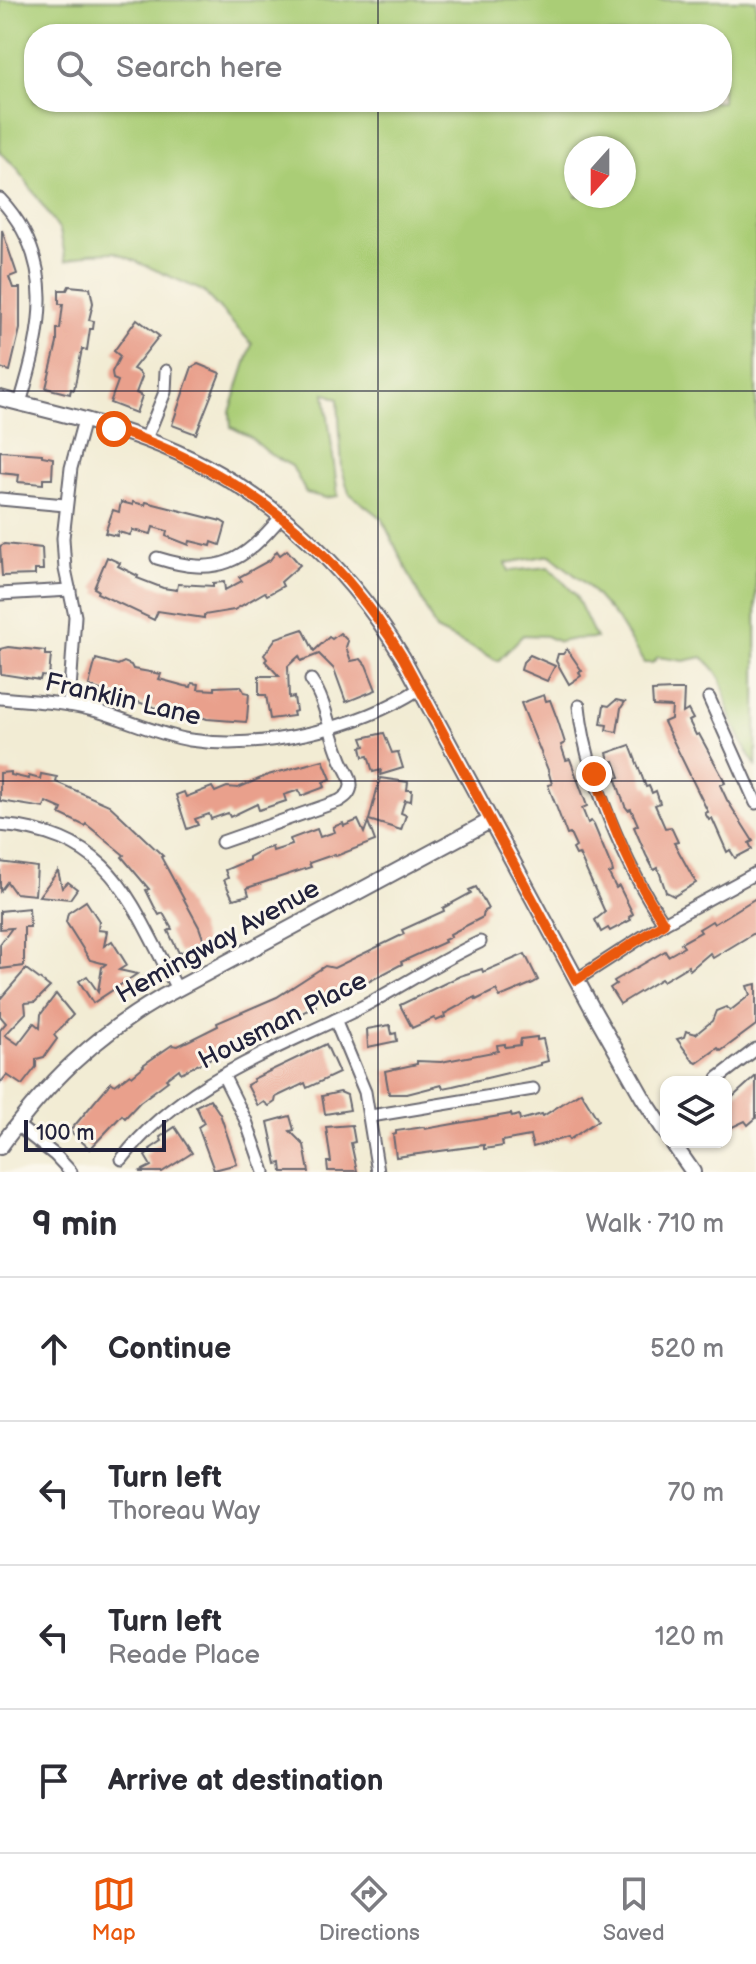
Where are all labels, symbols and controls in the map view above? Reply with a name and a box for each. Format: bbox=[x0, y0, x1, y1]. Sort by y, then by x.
search box bbox=[24, 24, 732, 112]
icon: search bbox=[52, 46, 96, 90]
text: Search here bbox=[116, 50, 282, 86]
north arrow bbox=[564, 136, 636, 208]
route start bbox=[96, 411, 132, 447]
street label: Franklin Lane bbox=[42, 667, 204, 733]
route end bbox=[576, 756, 612, 792]
street label: Hemingway Avenue bbox=[111, 873, 325, 1011]
street label: Housman Place bbox=[194, 965, 372, 1077]
map controls bbox=[660, 1076, 732, 1148]
button: layers bbox=[660, 1076, 732, 1148]
scale bar bbox=[24, 1116, 166, 1152]
text: 100 m bbox=[36, 1120, 95, 1147]
text: 9 min bbox=[32, 1204, 117, 1245]
text: Walk · 710 m bbox=[586, 1209, 724, 1240]
icon: ahead bbox=[32, 1327, 76, 1371]
text: Continue bbox=[108, 1331, 231, 1367]
text: 520 m bbox=[650, 1334, 724, 1365]
text: Turn left bbox=[108, 1460, 222, 1496]
icon: left bbox=[32, 1471, 76, 1515]
text: 70 m bbox=[667, 1478, 724, 1509]
text: Thoreau Way bbox=[108, 1496, 260, 1527]
text: Turn left bbox=[108, 1604, 222, 1640]
icon: left bbox=[32, 1615, 76, 1659]
text: 120 m bbox=[655, 1622, 724, 1653]
text: Reade Place bbox=[108, 1640, 260, 1671]
icon: arrive bbox=[32, 1759, 76, 1803]
text: Arrive at destination bbox=[108, 1763, 384, 1799]
tab: Map bbox=[91, 1872, 136, 1947]
tab: Directions bbox=[319, 1872, 420, 1947]
tab: Saved bbox=[603, 1872, 665, 1947]

